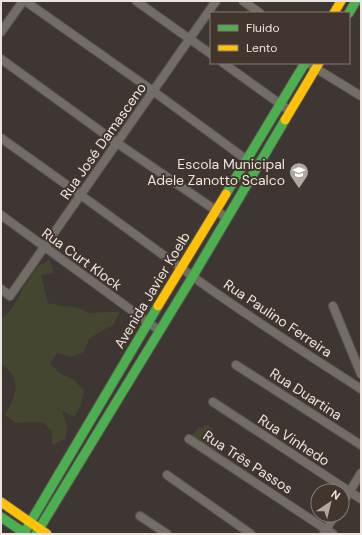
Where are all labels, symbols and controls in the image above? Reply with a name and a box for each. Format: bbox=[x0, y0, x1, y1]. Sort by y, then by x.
legend bbox=[210, 12, 350, 64]
text: Fluido bbox=[246, 20, 280, 36]
text: Lento bbox=[246, 40, 277, 56]
street label: Rua José Damasceno bbox=[56, 79, 150, 203]
place label: Escola Municipal Adele Zanotto Scalco bbox=[147, 155, 285, 189]
school or university icon: Escola Municipal Adele Zanotto Scalco bbox=[288, 161, 310, 189]
street label: Rua Curt Klock bbox=[38, 224, 126, 294]
street label: Avenida Javier Koelb bbox=[110, 228, 194, 352]
street label: Rua Paulino Ferreira bbox=[220, 275, 336, 361]
street label: Rua Duartina bbox=[266, 364, 346, 424]
street label: Rua Vinhedo bbox=[255, 410, 333, 470]
street label: Rua Três Passos bbox=[200, 426, 296, 498]
north arrow bbox=[310, 483, 350, 523]
text: N bbox=[328, 487, 343, 503]

